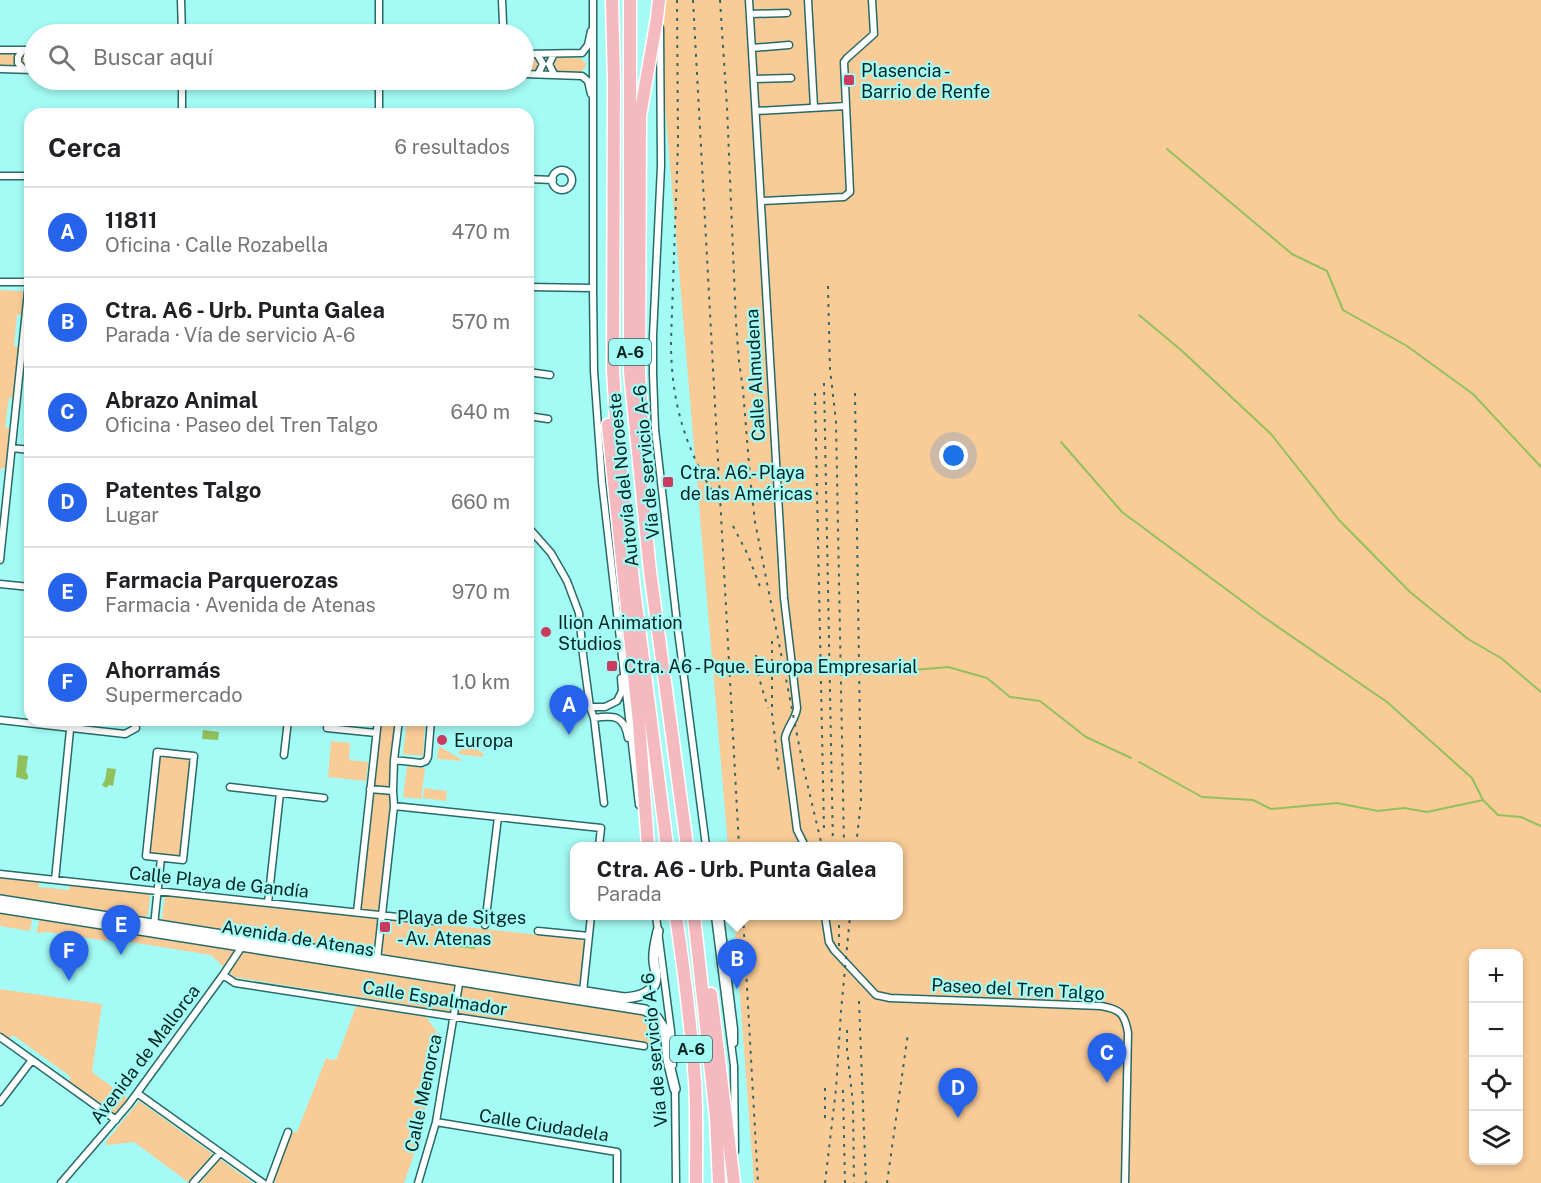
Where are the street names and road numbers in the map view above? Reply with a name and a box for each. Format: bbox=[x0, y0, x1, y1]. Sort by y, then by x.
street label: Calle Almudena bbox=[741, 308, 769, 442]
road number: A-6 bbox=[609, 339, 651, 365]
street label: Vía de servicio A-6 bbox=[629, 384, 663, 540]
street label: Autovía del Noroeste bbox=[603, 392, 643, 568]
street label: Calle Playa de Gandía bbox=[128, 862, 310, 902]
street label: Avenida de Atenas bbox=[220, 916, 376, 960]
street label: Vía de servicio A-6 bbox=[637, 972, 671, 1128]
street label: Paseo del Tren Talgo bbox=[931, 974, 1105, 1004]
street label: Calle Espalmador bbox=[361, 976, 509, 1020]
street label: Avenida de Mallorca bbox=[86, 980, 204, 1128]
street label: Calle Menorca bbox=[400, 1032, 446, 1154]
road number: A-6 bbox=[670, 1036, 712, 1062]
street label: Calle Ciudadela bbox=[478, 1104, 610, 1146]

